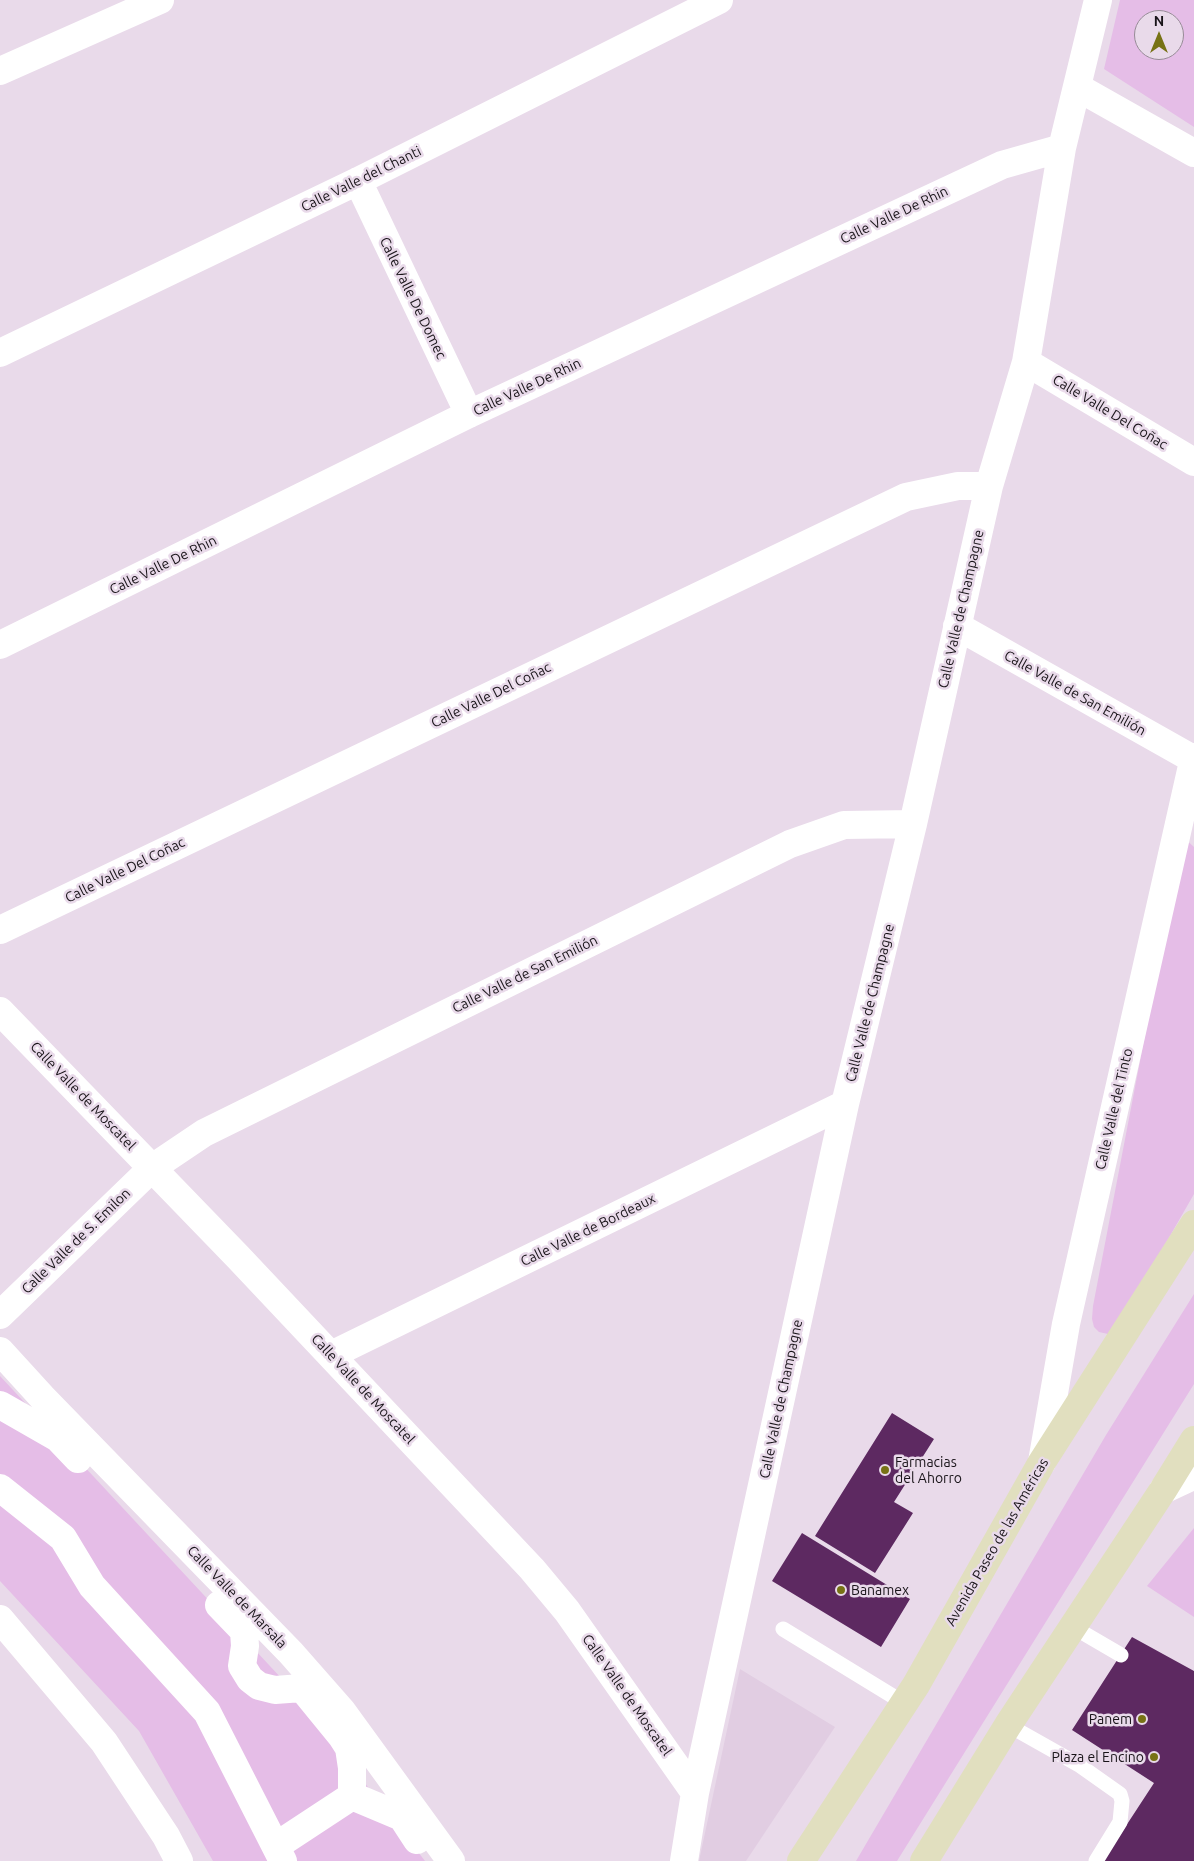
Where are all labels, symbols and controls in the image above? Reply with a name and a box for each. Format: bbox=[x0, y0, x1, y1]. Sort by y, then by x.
north arrow bbox=[1134, 10, 1184, 60]
text: N bbox=[1154, 13, 1164, 29]
street label: Calle Valle del Chanti bbox=[298, 143, 424, 215]
street label: Calle Valle De Rhin bbox=[837, 183, 951, 247]
street label: Calle Valle De Domec bbox=[376, 234, 450, 362]
street label: Calle Valle De Rhin bbox=[470, 355, 584, 419]
street label: Calle Valle Del Coñac bbox=[1049, 371, 1171, 453]
street label: Calle Valle de Champagne bbox=[935, 528, 987, 690]
street label: Calle Valle De Rhin bbox=[107, 532, 219, 598]
street label: Calle Valle de San Emilión bbox=[1001, 647, 1149, 739]
street label: Calle Valle Del Coñac bbox=[428, 659, 554, 731]
street label: Calle Valle Del Coñac bbox=[62, 834, 188, 906]
street label: Calle Valle de Champagne bbox=[842, 922, 898, 1084]
street label: Calle Valle de San Emilión bbox=[450, 931, 600, 1017]
street label: Calle Valle de Moscatel bbox=[27, 1038, 139, 1154]
street label: Calle Valle del Tinto bbox=[1092, 1047, 1136, 1171]
street label: Calle Valle de S. Emilon bbox=[18, 1185, 134, 1297]
street label: Calle Valle de Bordeaux bbox=[518, 1190, 658, 1270]
street label: Calle Valle de Champagne bbox=[756, 1318, 806, 1480]
street label: Calle Valle de Moscatel bbox=[308, 1331, 418, 1447]
place label: Farmacias del Ahorro bbox=[895, 1454, 962, 1486]
street label: Avenida Paseo de las Américas bbox=[942, 1455, 1052, 1629]
marker: Farmacias del Ahorro bbox=[879, 1464, 891, 1476]
street label: Calle Valle de Marsala bbox=[184, 1542, 290, 1652]
place label: Banamex bbox=[851, 1582, 909, 1598]
marker: Banamex bbox=[835, 1584, 847, 1596]
street label: Calle Valle de Moscatel bbox=[579, 1631, 675, 1759]
place label: Panem bbox=[1089, 1711, 1132, 1727]
marker: Panem bbox=[1136, 1713, 1148, 1725]
place label: Plaza el Encino bbox=[1051, 1749, 1144, 1765]
marker: Plaza el Encino bbox=[1148, 1751, 1160, 1763]

